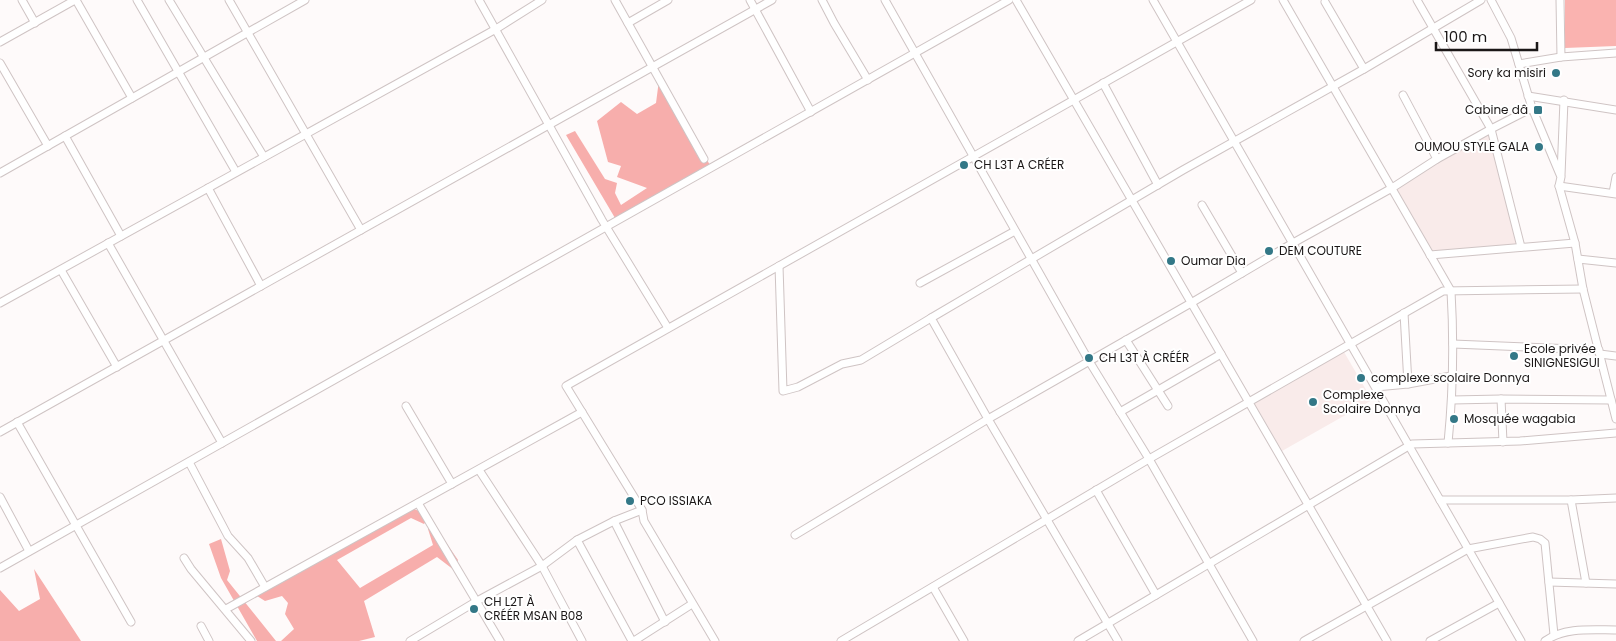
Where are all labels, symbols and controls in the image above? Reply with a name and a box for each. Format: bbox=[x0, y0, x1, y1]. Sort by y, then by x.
scale bar bbox=[1436, 20, 1537, 52]
text: 100 m bbox=[1444, 26, 1487, 47]
place label: Sory ka misiri bbox=[1467, 64, 1546, 81]
marker: Sory ka misiri bbox=[1550, 67, 1562, 79]
place label: Cabine dâ bbox=[1465, 101, 1528, 118]
marker: Cabine dâ bbox=[1532, 104, 1544, 116]
place label: OUMOU STYLE GALA bbox=[1415, 138, 1529, 155]
marker: OUMOU STYLE GALA bbox=[1533, 141, 1545, 153]
place label: CH L3T A CRÉER bbox=[974, 156, 1064, 173]
marker: CH L3T A CRÉER bbox=[958, 159, 970, 171]
place label: DEM COUTURE bbox=[1279, 242, 1362, 259]
marker: DEM COUTURE bbox=[1263, 245, 1275, 257]
place label: Oumar Dia bbox=[1181, 252, 1246, 269]
marker: Oumar Dia bbox=[1165, 255, 1177, 267]
place label: Ecole privée SINIGNESIGUI bbox=[1524, 340, 1600, 371]
place label: CH L3T À CRÉÉR bbox=[1099, 349, 1189, 366]
marker: Ecole privée SINIGNESIGUI bbox=[1508, 350, 1520, 362]
marker: CH L3T À CRÉÉR bbox=[1083, 352, 1095, 364]
place label: complexe scolaire Donnya bbox=[1371, 369, 1530, 386]
marker: complexe scolaire Donnya bbox=[1355, 372, 1367, 384]
place label: Complexe Scolaire Donnya bbox=[1323, 386, 1421, 417]
marker: Complexe Scolaire Donnya bbox=[1307, 396, 1319, 408]
place label: Mosquée wagabia bbox=[1464, 410, 1576, 427]
marker: Mosquée wagabia bbox=[1448, 413, 1460, 425]
place label: PCO ISSIAKA bbox=[640, 492, 712, 509]
marker: PCO ISSIAKA bbox=[624, 495, 636, 507]
place label: CH L2T À CRÉÉR MSAN B08 bbox=[484, 593, 583, 624]
marker: CH L2T À CRÉÉR MSAN B08 bbox=[468, 603, 480, 615]

